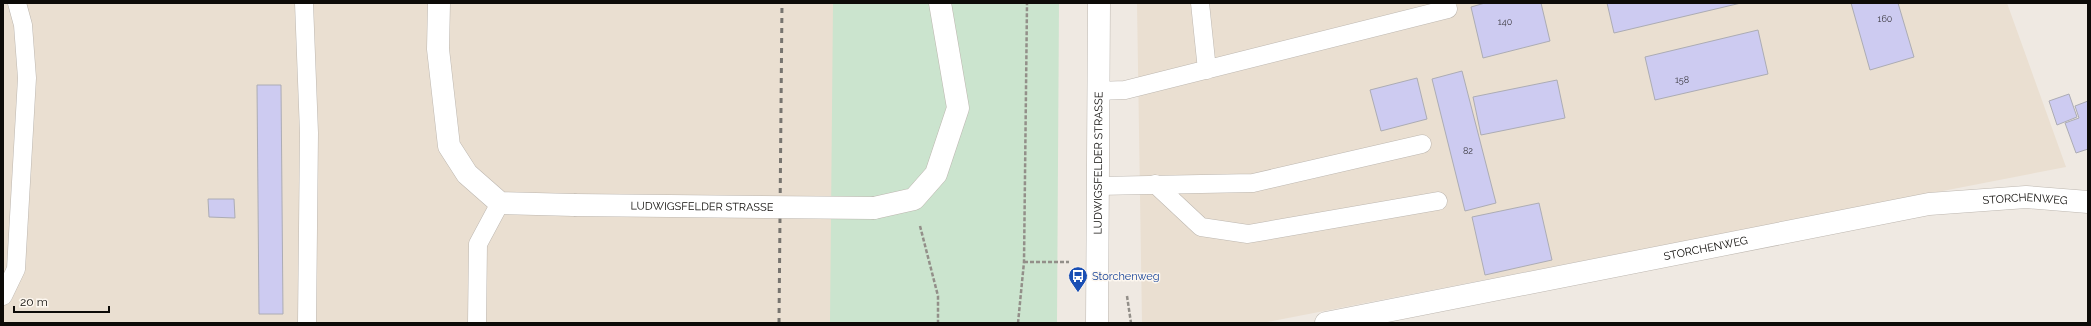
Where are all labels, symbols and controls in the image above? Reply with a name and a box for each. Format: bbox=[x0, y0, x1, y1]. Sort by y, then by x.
house number: 160 bbox=[1878, 14, 1893, 24]
house number: 140 bbox=[1498, 17, 1513, 27]
house number: 158 bbox=[1675, 75, 1689, 85]
street label: LUDWIGSFELDER STRASSE bbox=[1091, 91, 1105, 235]
house number: 82 bbox=[1463, 146, 1473, 156]
street label: STORCHENWEG bbox=[1982, 190, 2068, 207]
street label: LUDWIGSFELDER STRASSE bbox=[630, 199, 774, 213]
street label: STORCHENWEG bbox=[1663, 233, 1749, 263]
bus stop icon: Storchenweg bbox=[1067, 265, 1089, 293]
place label: Storchenweg bbox=[1092, 270, 1160, 283]
scale bar bbox=[14, 288, 109, 314]
text: 20 m bbox=[20, 295, 48, 309]

